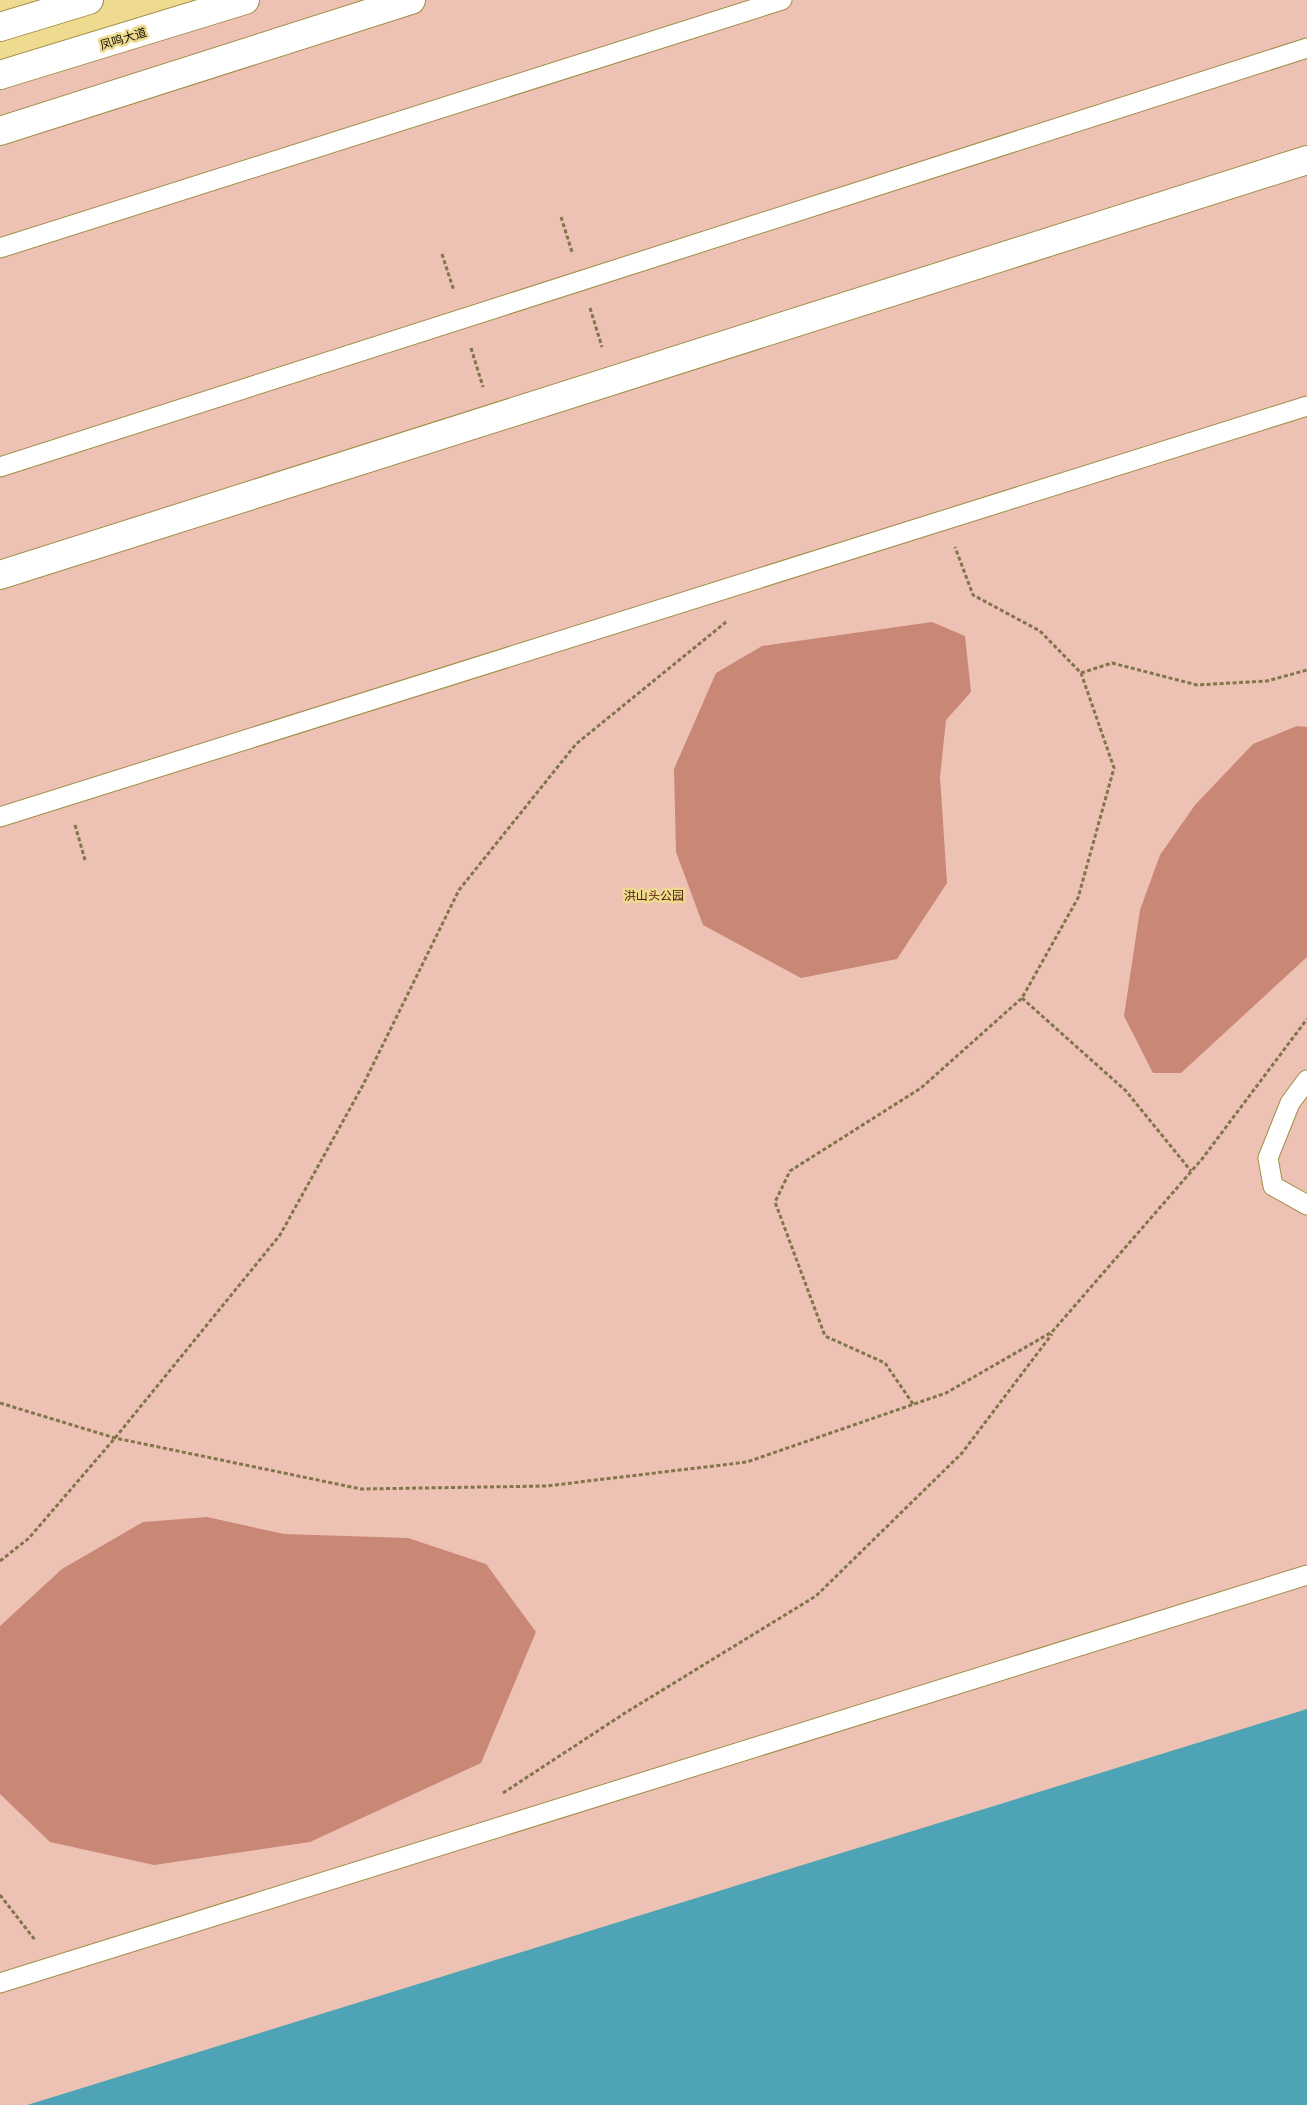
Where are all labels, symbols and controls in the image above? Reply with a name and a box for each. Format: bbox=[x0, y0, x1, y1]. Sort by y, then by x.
street label: 凤鸣大道 bbox=[98, 24, 148, 52]
park label: 洪山头公园 bbox=[624, 888, 684, 902]

